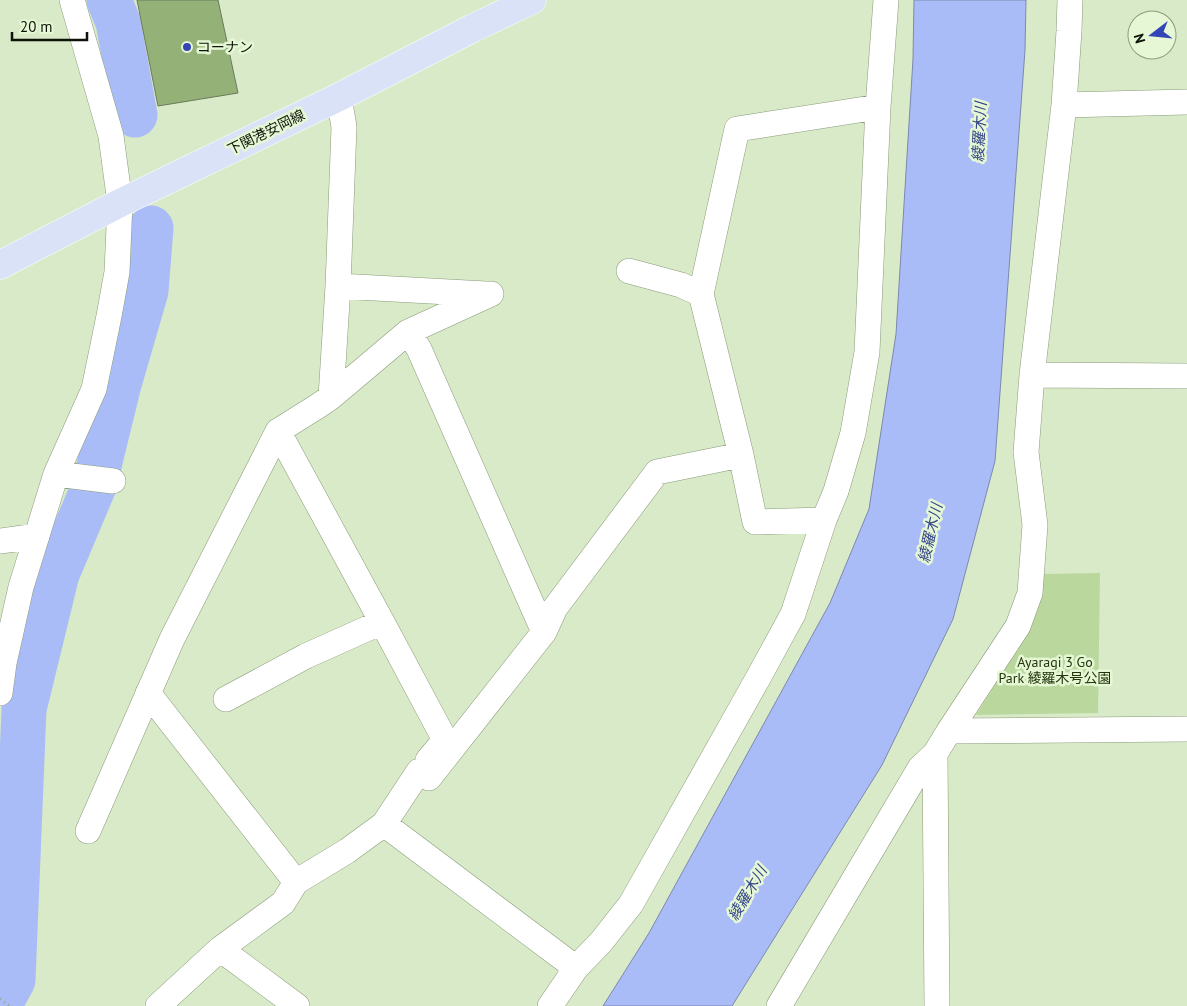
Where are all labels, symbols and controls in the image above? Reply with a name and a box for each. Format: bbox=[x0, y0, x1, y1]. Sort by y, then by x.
scale bar bbox=[12, 10, 88, 42]
north arrow bbox=[1127, 10, 1177, 60]
text: 20 m bbox=[20, 17, 53, 36]
text: N bbox=[1130, 32, 1149, 45]
place label: コーナン bbox=[197, 38, 253, 56]
marker: コーナン bbox=[181, 41, 193, 53]
water label: 綾羅木川 bbox=[968, 100, 990, 162]
street label: 下関港安岡線 bbox=[224, 105, 308, 159]
water label: 綾羅木川 bbox=[914, 500, 946, 564]
park label: Ayaragi 3 Go Park 綾羅木号公園 bbox=[998, 653, 1112, 687]
water label: 綾羅木川 bbox=[723, 861, 772, 924]

